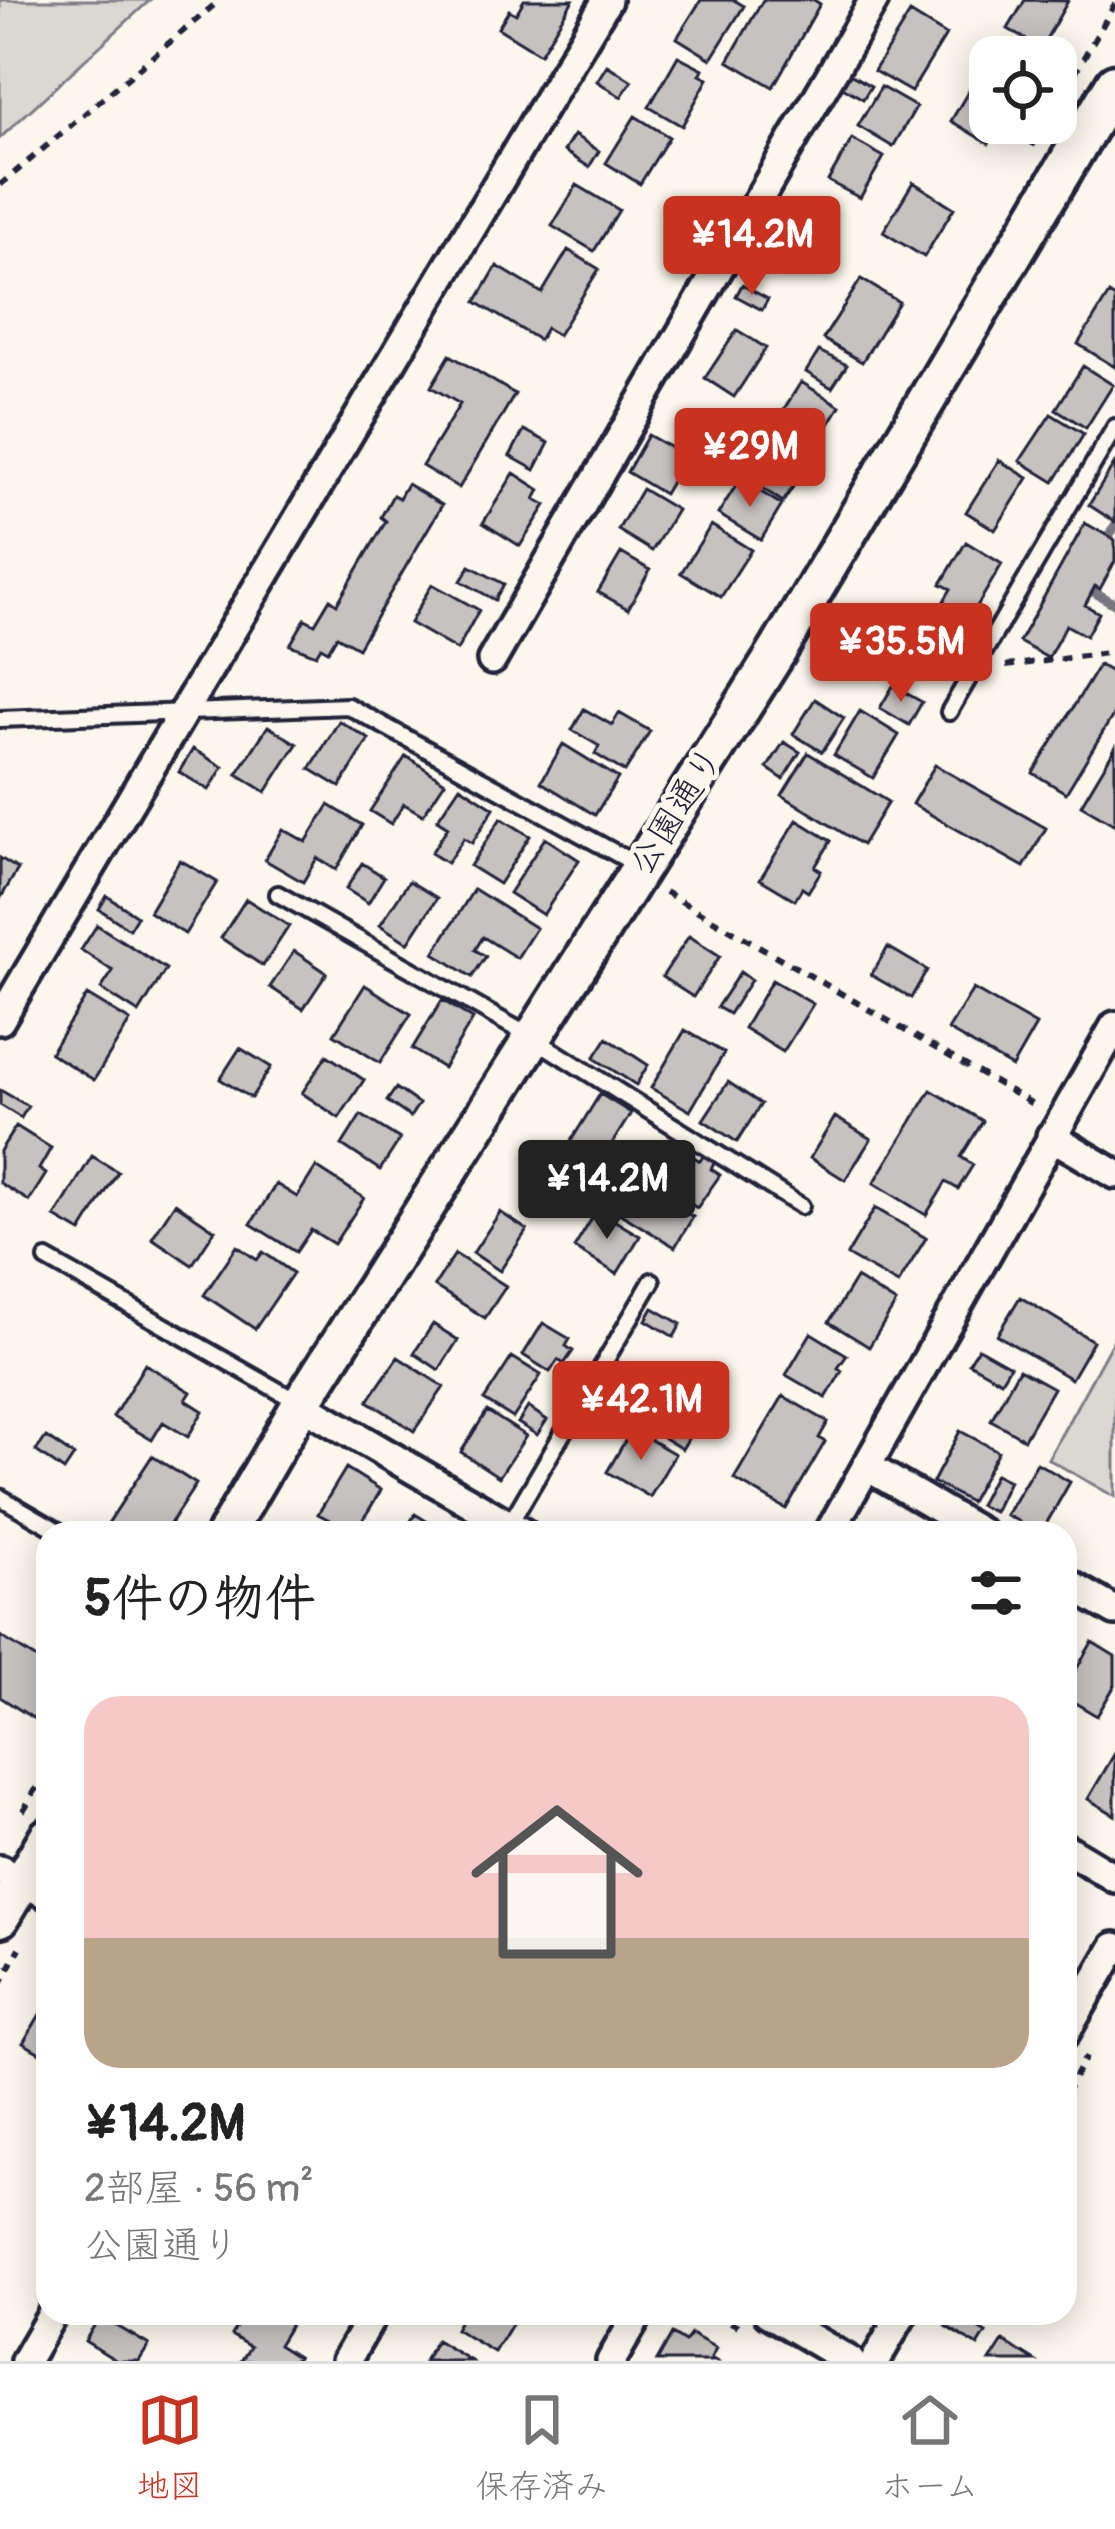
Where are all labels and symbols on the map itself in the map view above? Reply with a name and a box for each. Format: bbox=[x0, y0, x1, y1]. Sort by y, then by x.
pin: ¥14.2M bbox=[654, 196, 850, 298]
pin: ¥29M bbox=[679, 408, 821, 510]
pin: ¥35.5M bbox=[803, 603, 999, 705]
street label: 公園通り bbox=[619, 738, 733, 884]
pin: ¥14.2M bbox=[509, 1140, 705, 1242]
pin: ¥42.1M bbox=[543, 1361, 739, 1463]

